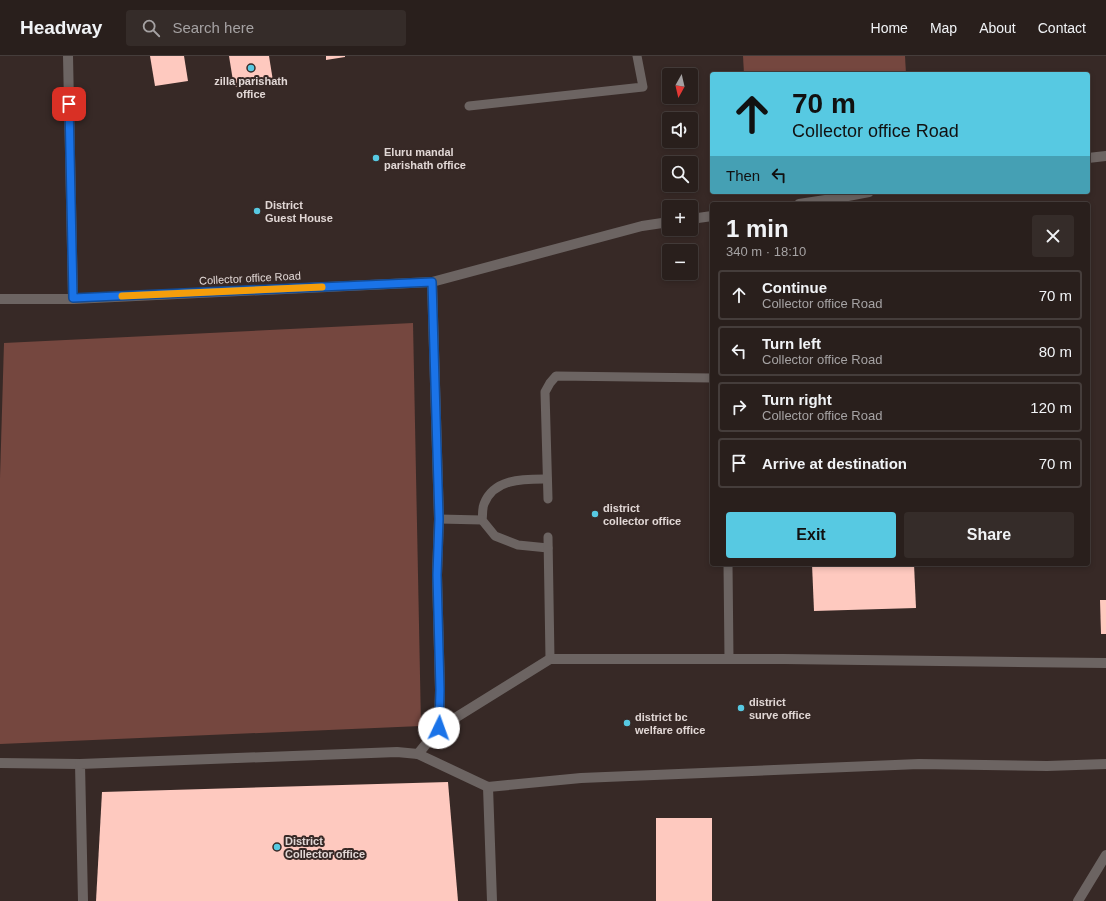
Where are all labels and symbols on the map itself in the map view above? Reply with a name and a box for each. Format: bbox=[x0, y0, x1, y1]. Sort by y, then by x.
marker: zilla parishath office bbox=[246, 63, 256, 73]
north arrow bbox=[662, 68, 698, 104]
place label: zilla parishath office bbox=[214, 75, 288, 100]
pin bbox=[52, 87, 86, 121]
place label: Eluru mandal parishath office bbox=[384, 146, 466, 171]
marker: Eluru mandal parishath office bbox=[371, 153, 381, 163]
place label: District Guest House bbox=[265, 199, 333, 224]
marker: District Guest House bbox=[252, 206, 262, 216]
street label: Collector office Road bbox=[199, 269, 301, 287]
place label: district collector office bbox=[603, 502, 681, 527]
marker: district collector office bbox=[590, 509, 600, 519]
place label: district surve office bbox=[749, 696, 811, 721]
marker: district surve office bbox=[736, 703, 746, 713]
position arrow bbox=[418, 707, 460, 749]
place label: district bc welfare office bbox=[634, 711, 705, 736]
marker: district bc welfare office bbox=[622, 718, 632, 728]
place label: District Collector office bbox=[285, 835, 365, 860]
marker: District Collector office bbox=[272, 842, 282, 852]

